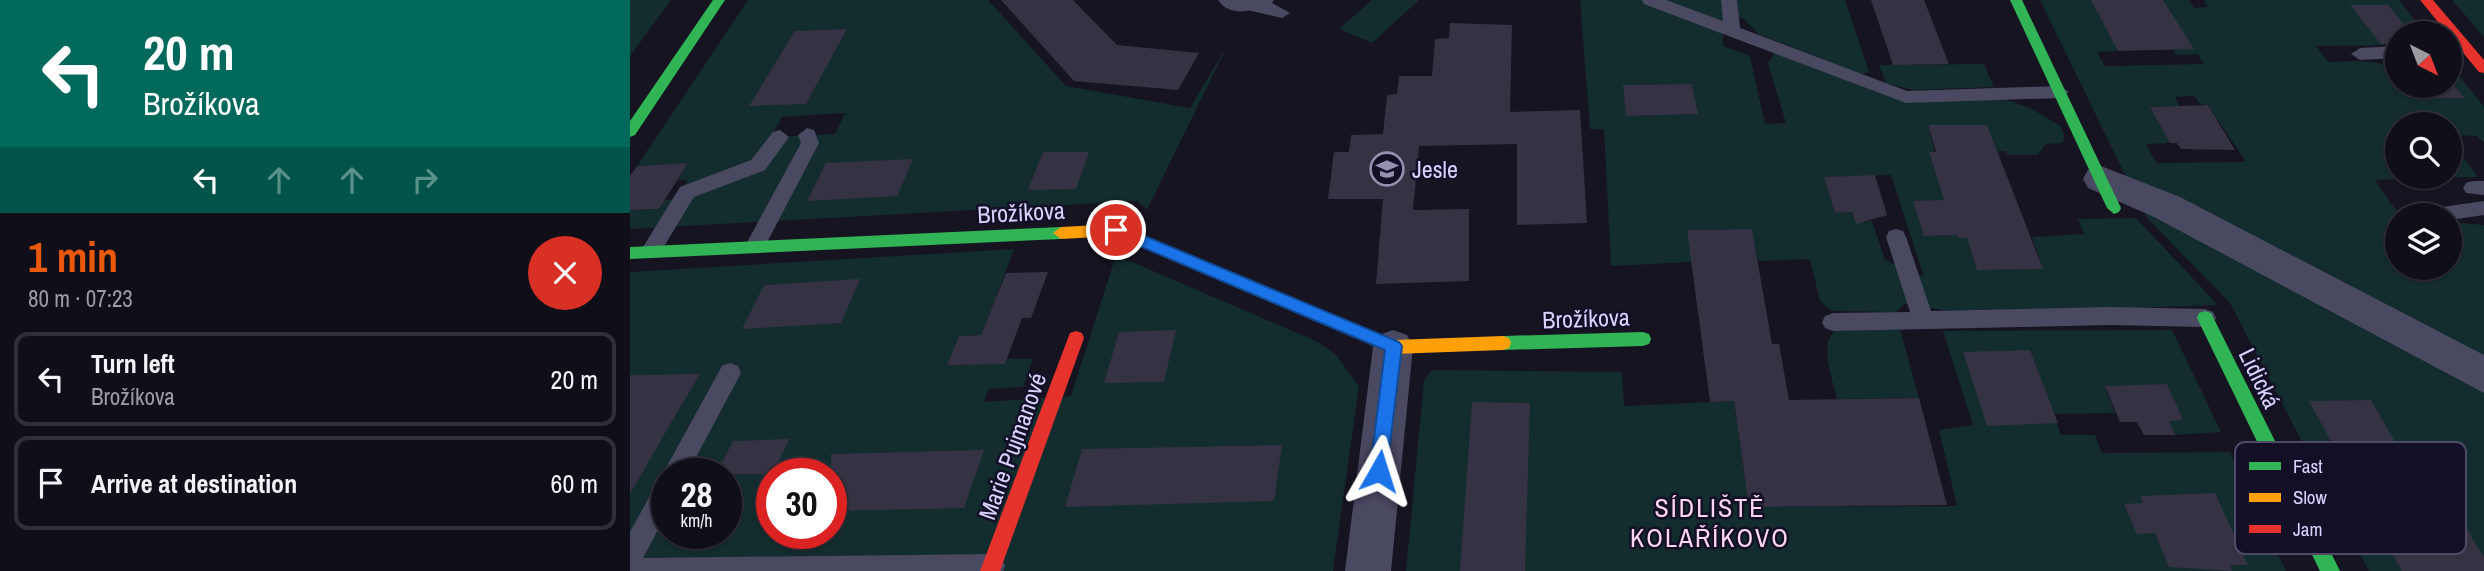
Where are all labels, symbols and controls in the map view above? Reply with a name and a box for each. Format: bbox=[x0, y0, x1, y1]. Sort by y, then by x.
text: 20 m bbox=[143, 19, 235, 85]
north arrow bbox=[2385, 21, 2462, 98]
map controls bbox=[2385, 21, 2462, 280]
icon: left bbox=[28, 28, 119, 119]
text: Brožíkova bbox=[143, 82, 260, 125]
button: search bbox=[2385, 112, 2462, 189]
school or university icon: Jesle bbox=[1368, 150, 1406, 188]
place label: Jesle bbox=[1412, 153, 1458, 185]
icon: left bbox=[187, 161, 225, 199]
icon: ahead bbox=[260, 161, 298, 199]
icon: ahead bbox=[333, 161, 371, 199]
icon: right bbox=[406, 161, 444, 199]
street label: Brožíkova bbox=[976, 194, 1066, 230]
pin bbox=[1086, 200, 1146, 260]
button: layers bbox=[2385, 203, 2462, 280]
icon: arrive bbox=[1097, 211, 1135, 249]
text: 1 min bbox=[28, 229, 118, 285]
button: close bbox=[528, 236, 602, 310]
text: 80 m · 07:23 bbox=[28, 283, 133, 314]
street label: Brožíkova bbox=[1542, 300, 1630, 336]
street label: Lidická bbox=[2232, 342, 2288, 414]
text: Turn left bbox=[91, 346, 175, 381]
icon: left bbox=[32, 360, 70, 398]
text: 20 m bbox=[551, 362, 598, 397]
street label: Marie Pujmanové bbox=[971, 368, 1053, 524]
text: Brožíkova bbox=[91, 381, 175, 412]
position arrow bbox=[1342, 434, 1416, 508]
legend bbox=[2235, 442, 2466, 554]
text: Fast bbox=[2293, 453, 2323, 479]
speed limit sign: 30 bbox=[756, 458, 847, 549]
icon: arrive bbox=[32, 464, 70, 502]
text: Arrive at destination bbox=[91, 466, 297, 501]
text: 60 m bbox=[551, 466, 598, 501]
text: 28 bbox=[681, 471, 712, 518]
text: Slow bbox=[2293, 484, 2328, 510]
district label: SÍDLIŠTĚ KOLAŘÍKOVO bbox=[1630, 490, 1790, 555]
text: km/h bbox=[681, 508, 713, 533]
text: Jam bbox=[2293, 516, 2322, 542]

